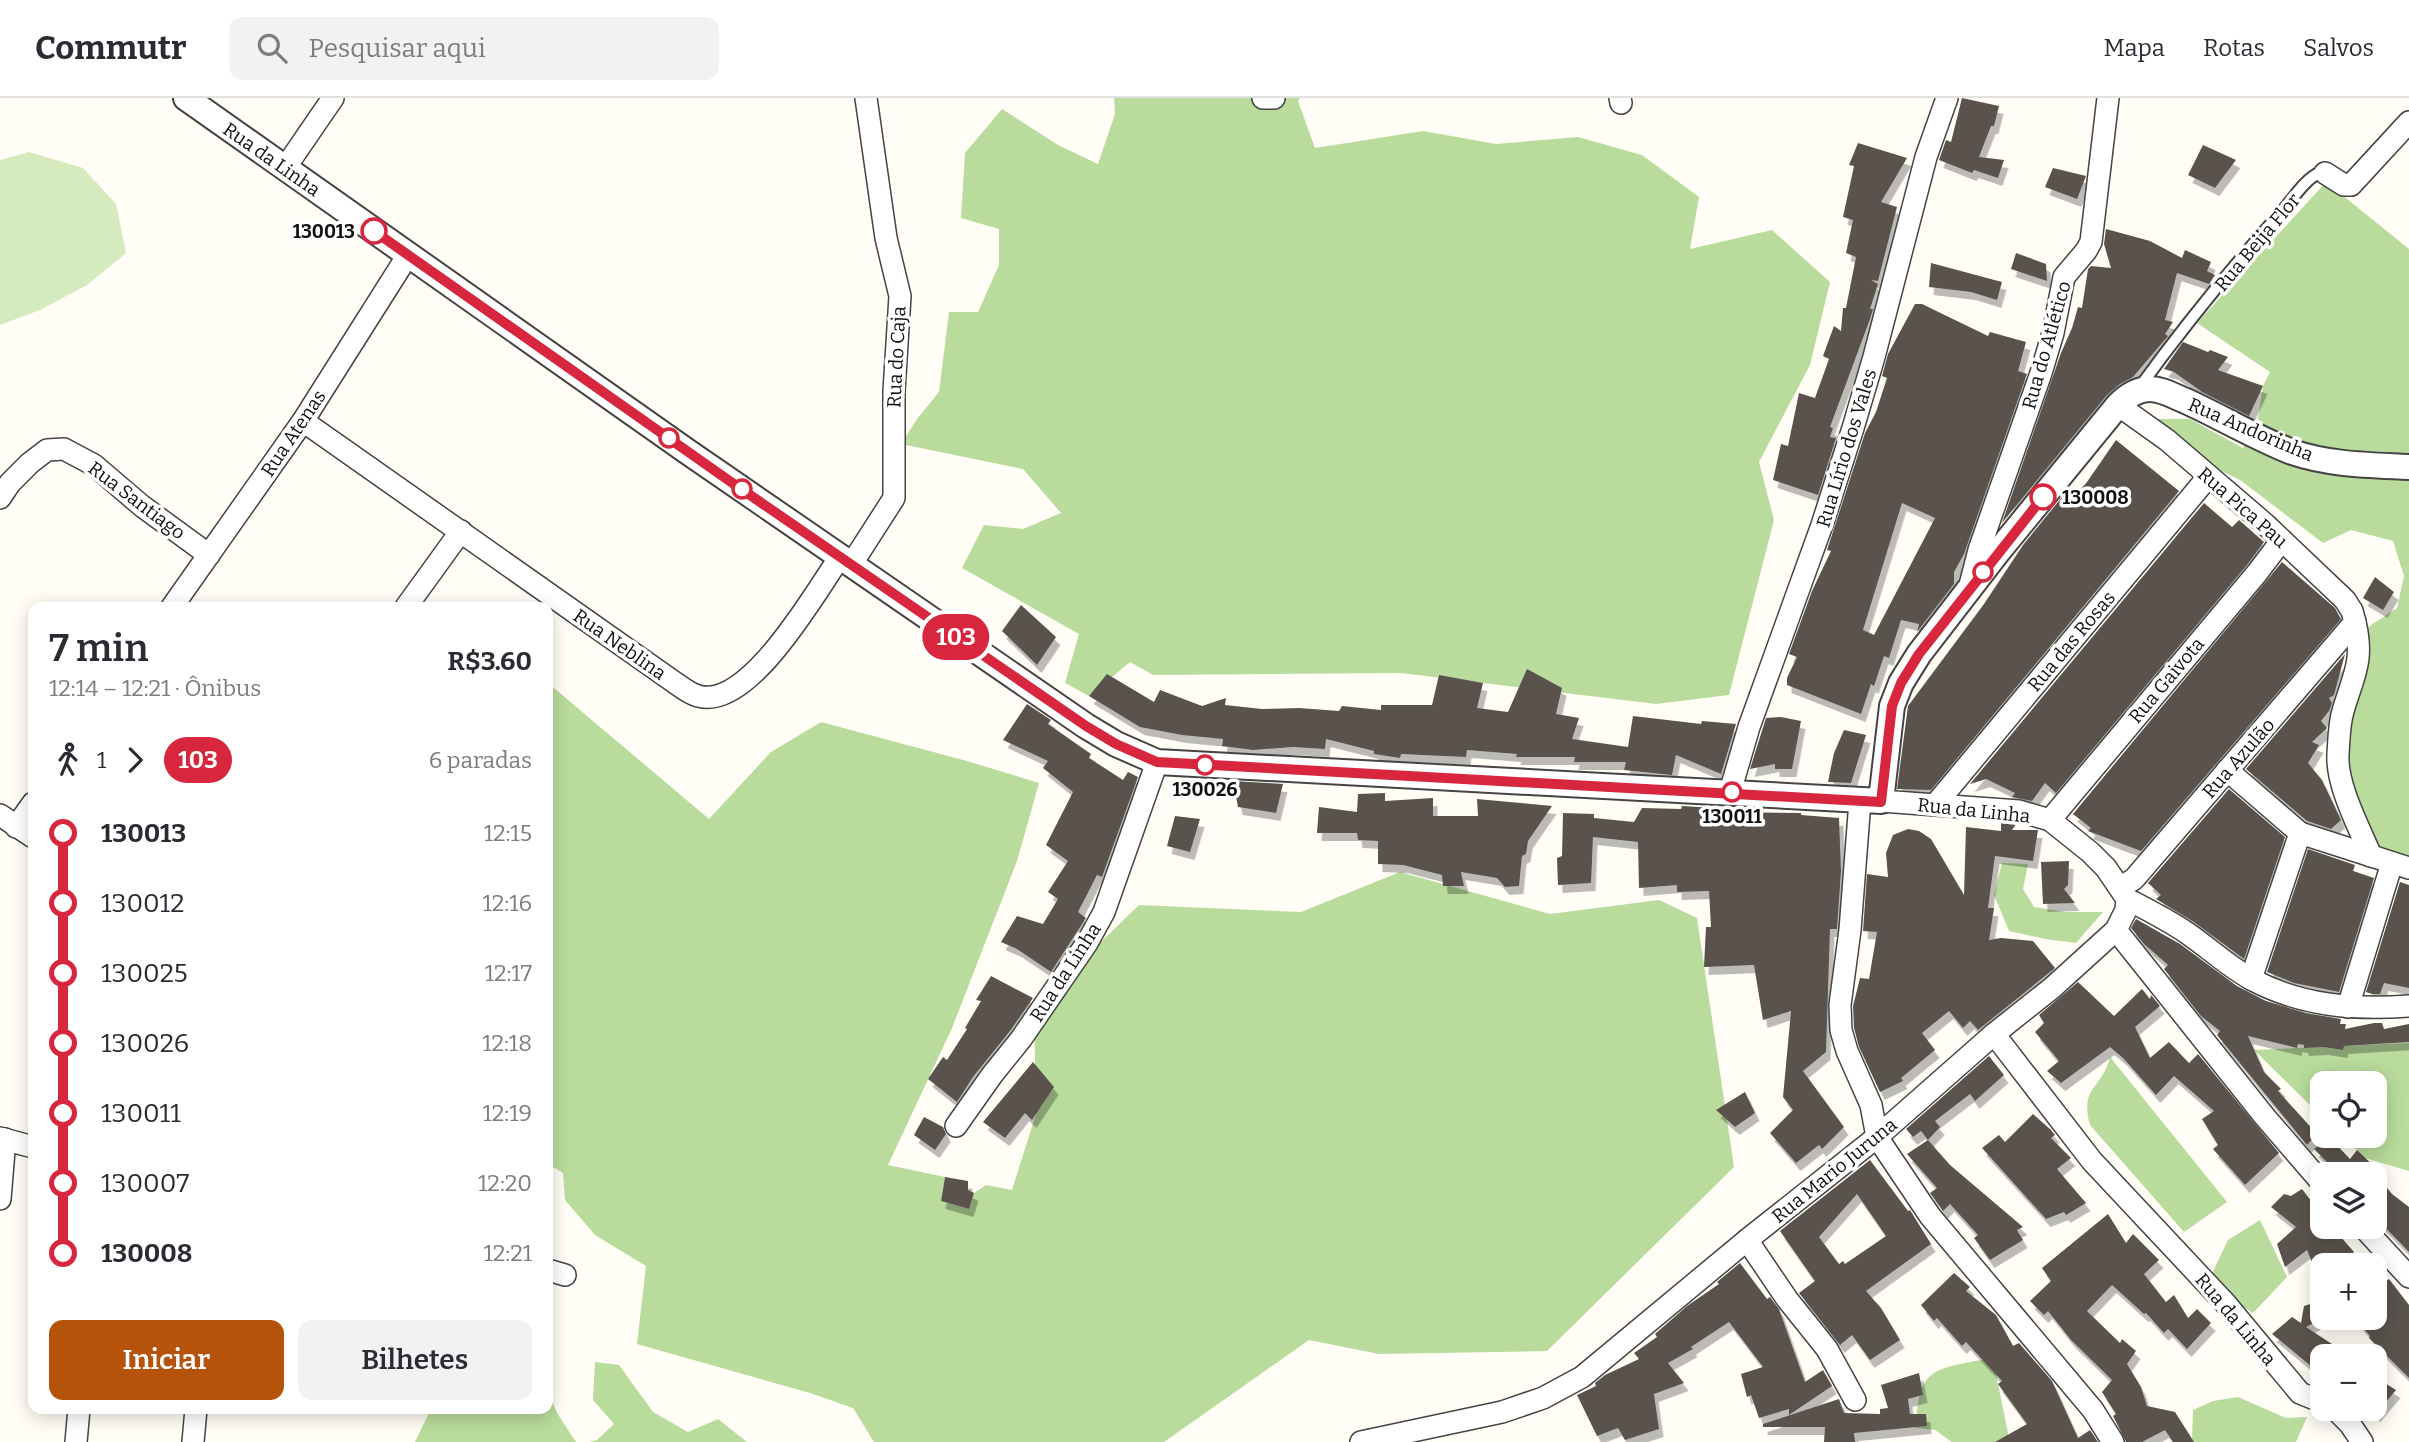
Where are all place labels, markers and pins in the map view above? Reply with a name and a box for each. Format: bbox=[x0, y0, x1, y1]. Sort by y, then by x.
marker: 130013 bbox=[361, 218, 387, 244]
place label: 130013 bbox=[293, 220, 355, 243]
unlabelled marker bbox=[659, 428, 679, 448]
unlabelled marker bbox=[732, 479, 752, 499]
marker: 130008 bbox=[2030, 484, 2056, 510]
place label: 130008 bbox=[2062, 486, 2129, 509]
unlabelled marker bbox=[1973, 562, 1993, 582]
marker: 130026 bbox=[1195, 755, 1215, 775]
place label: 130026 bbox=[1172, 778, 1238, 801]
marker: 130011 bbox=[1722, 782, 1742, 802]
place label: 130011 bbox=[1702, 805, 1763, 828]

